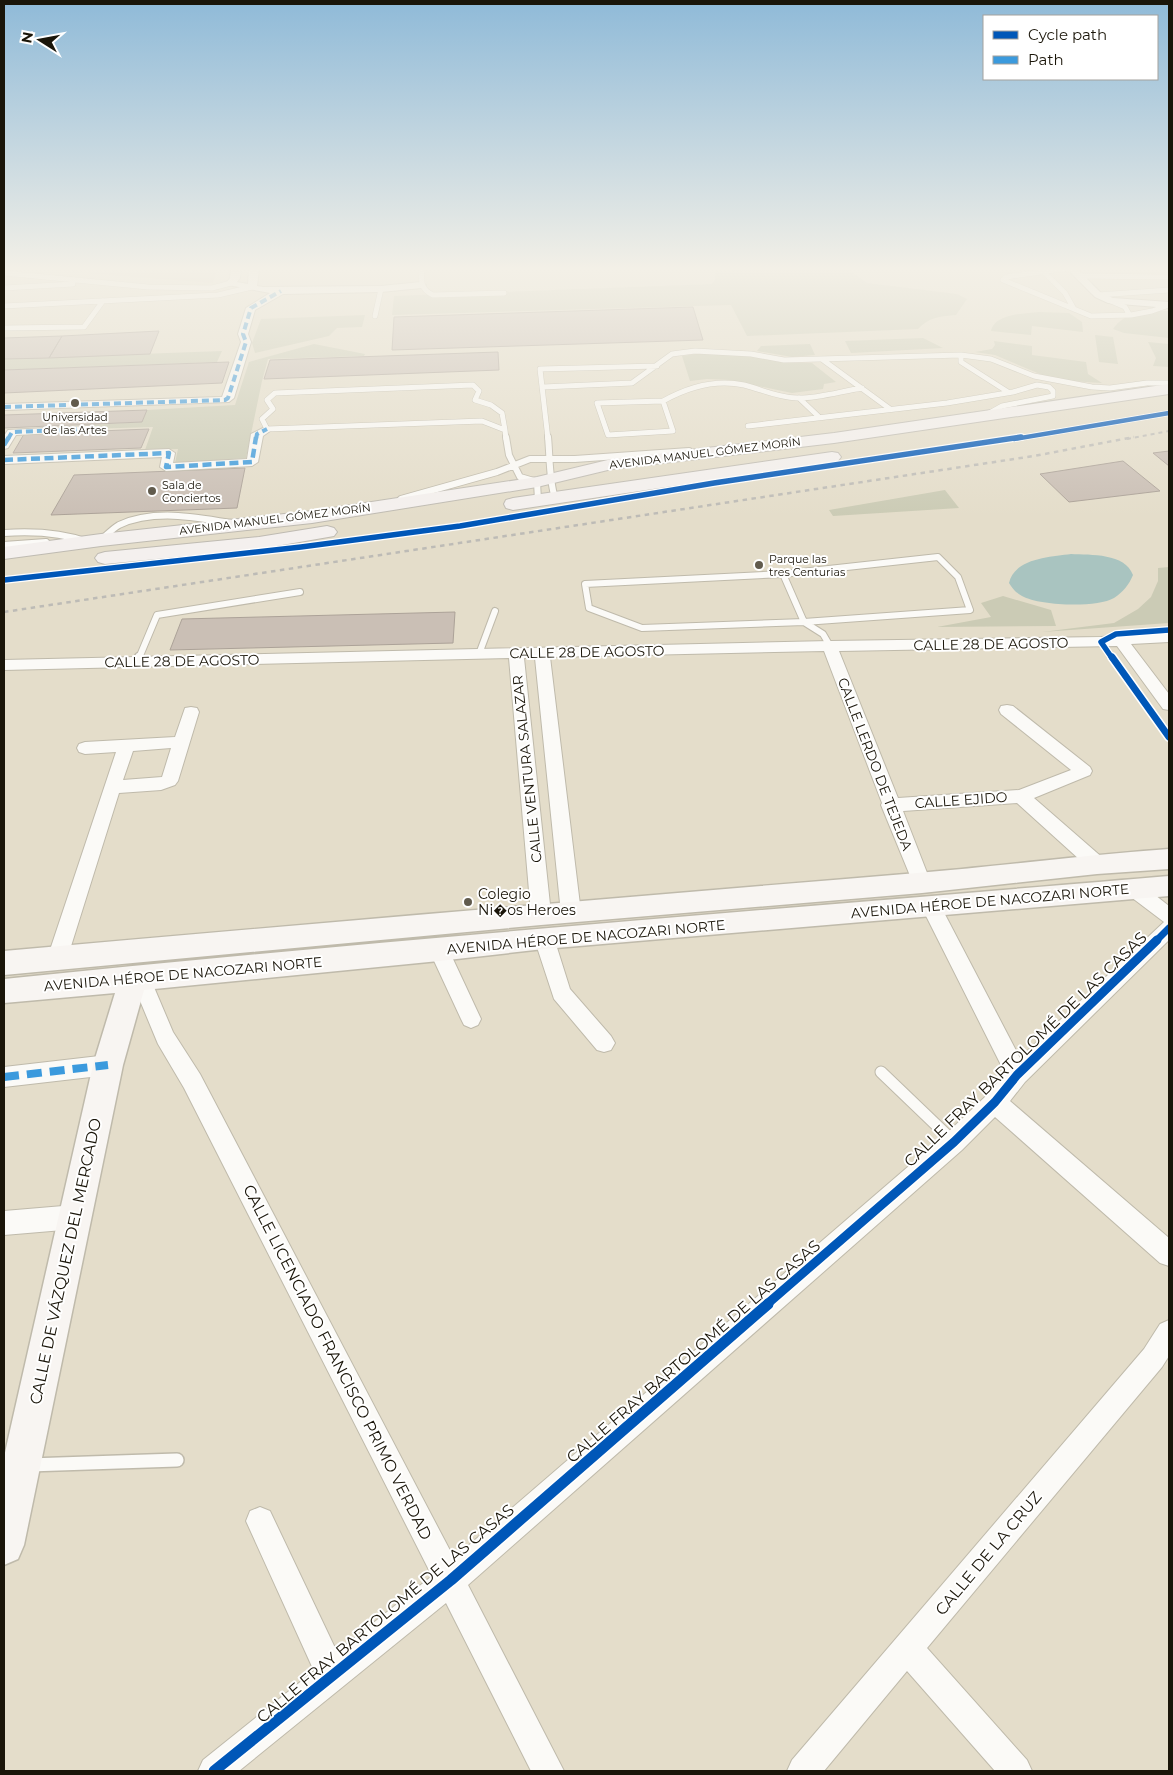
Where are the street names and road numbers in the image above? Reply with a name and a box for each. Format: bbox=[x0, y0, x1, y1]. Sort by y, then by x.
street label: AVENIDA MANUEL GÓMEZ MORÍN bbox=[608, 434, 802, 472]
street label: AVENIDA MANUEL GÓMEZ MORÍN bbox=[178, 500, 372, 538]
street label: CALLE 28 DE AGOSTO bbox=[913, 634, 1069, 654]
street label: CALLE 28 DE AGOSTO bbox=[509, 642, 665, 662]
street label: CALLE 28 DE AGOSTO bbox=[104, 651, 260, 671]
street label: CALLE VENTURA SALAZAR bbox=[508, 674, 546, 864]
street label: CALLE LERDO DE TEJEDA bbox=[834, 675, 917, 854]
street label: CALLE EJIDO bbox=[914, 788, 1008, 812]
street label: AVENIDA HÉROE DE NACOZARI NORTE bbox=[850, 880, 1130, 922]
street label: AVENIDA HÉROE DE NACOZARI NORTE bbox=[446, 916, 726, 958]
street label: CALLE FRAY BARTOLOMÉ DE LAS CASAS bbox=[900, 928, 1151, 1171]
street label: AVENIDA HÉROE DE NACOZARI NORTE bbox=[43, 953, 323, 995]
street label: CALLE DE VÁZQUEZ DEL MERCADO bbox=[26, 1116, 105, 1406]
street label: CALLE LICENCIADO FRANCISCO PRIMO VERDAD bbox=[239, 1181, 436, 1543]
street label: CALLE FRAY BARTOLOMÉ DE LAS CASAS bbox=[563, 1236, 824, 1467]
street label: CALLE DE LA CRUZ bbox=[931, 1488, 1046, 1619]
street label: CALLE FRAY BARTOLOMÉ DE LAS CASAS bbox=[253, 1500, 518, 1727]

